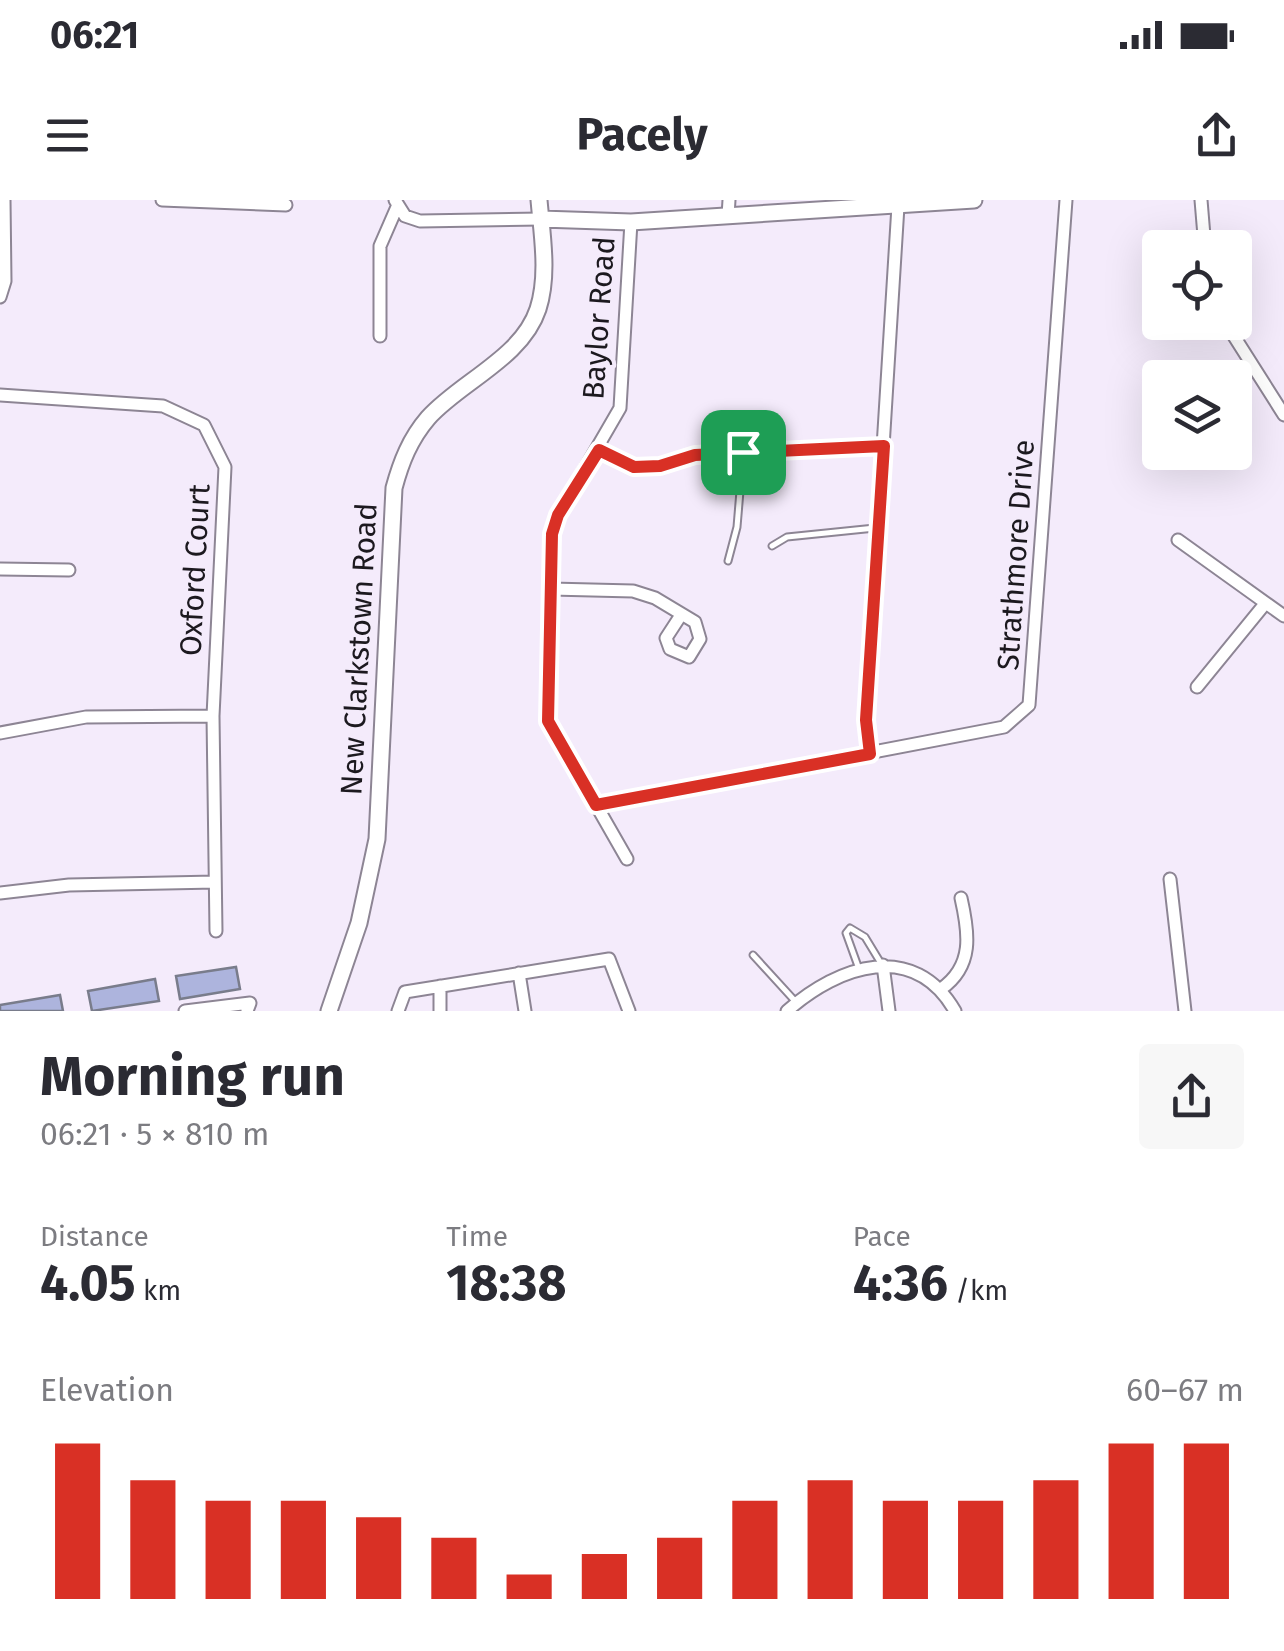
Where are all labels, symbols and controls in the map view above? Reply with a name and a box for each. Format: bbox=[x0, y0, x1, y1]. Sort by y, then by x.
text: 06:21 bbox=[50, 12, 139, 58]
icon: menu bbox=[40, 108, 95, 163]
text: Pacely bbox=[576, 108, 708, 162]
icon: share bbox=[1189, 108, 1244, 163]
map controls bbox=[1142, 230, 1252, 470]
button: locate bbox=[1142, 230, 1252, 340]
street label: Baylor Road bbox=[575, 235, 623, 401]
button: layers bbox=[1142, 360, 1252, 470]
pin bbox=[701, 410, 786, 495]
icon: arrive bbox=[716, 425, 771, 480]
street label: Strathmore Drive bbox=[990, 439, 1042, 671]
street label: Oxford Court bbox=[173, 483, 217, 657]
street label: New Clarkstown Road bbox=[333, 502, 385, 796]
text: Morning run bbox=[40, 1044, 345, 1110]
button: share bbox=[1139, 1044, 1244, 1149]
text: 06:21 · 5 × 810 m bbox=[40, 1115, 269, 1153]
text: Distance bbox=[40, 1220, 149, 1253]
text: Time bbox=[446, 1220, 508, 1253]
text: Pace bbox=[853, 1220, 911, 1253]
text: 4.05 bbox=[40, 1253, 136, 1313]
text: 18:38 bbox=[446, 1253, 566, 1313]
text: 4:36 bbox=[853, 1253, 948, 1313]
text: km bbox=[136, 1274, 181, 1307]
text: /km bbox=[948, 1274, 1008, 1307]
text: Elevation bbox=[40, 1371, 174, 1409]
text: 60–67 m bbox=[1126, 1371, 1244, 1409]

